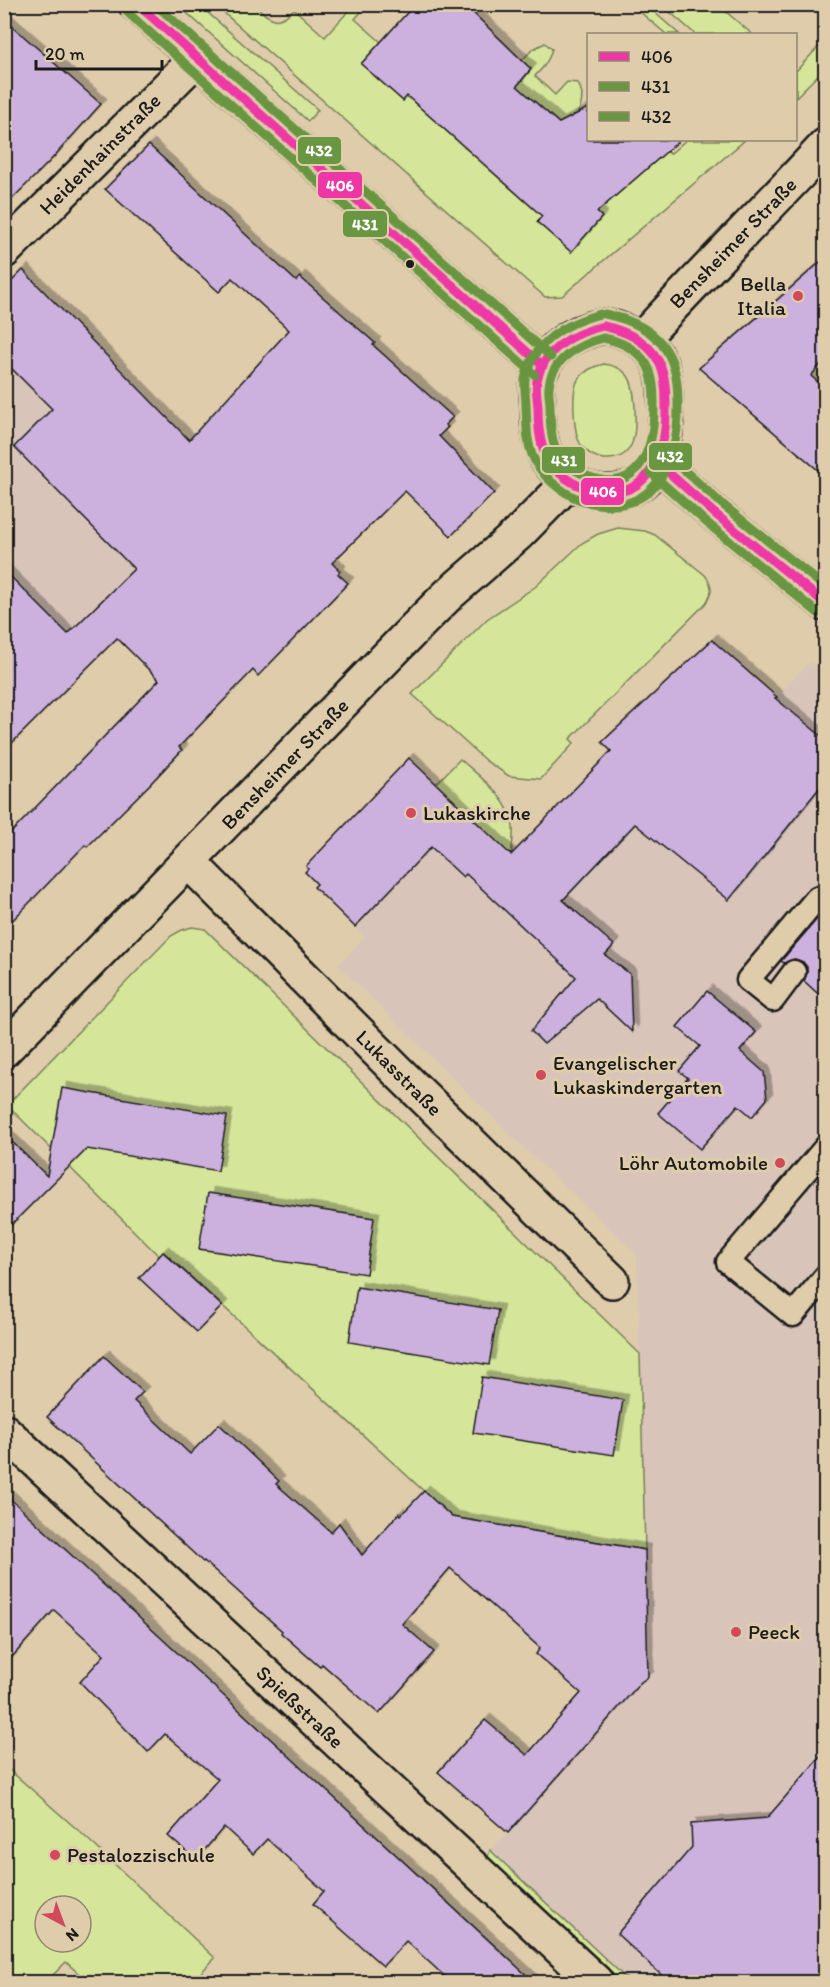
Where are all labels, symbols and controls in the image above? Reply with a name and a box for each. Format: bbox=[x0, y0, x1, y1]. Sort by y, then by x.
scale bar bbox=[36, 33, 162, 71]
legend bbox=[587, 33, 797, 141]
text: 20 m bbox=[45, 43, 85, 65]
text: 406 bbox=[641, 46, 672, 68]
text: 431 bbox=[641, 76, 670, 98]
street label: Heidenhainstraße bbox=[34, 88, 166, 220]
text: 432 bbox=[641, 106, 672, 128]
line badge: 432 bbox=[297, 136, 342, 165]
text: 432 bbox=[306, 141, 333, 160]
line badge: 406 bbox=[317, 171, 363, 199]
street label: Bensheimer Straße bbox=[664, 172, 802, 314]
text: 406 bbox=[326, 176, 355, 195]
line badge: 431 bbox=[342, 210, 388, 238]
text: 431 bbox=[352, 215, 378, 234]
unlabelled marker bbox=[404, 258, 416, 270]
place label: Bella Italia bbox=[737, 271, 786, 320]
marker: Bella Italia bbox=[791, 289, 805, 303]
line badge: 432 bbox=[648, 442, 693, 471]
line badge: 431 bbox=[541, 446, 586, 474]
text: 432 bbox=[657, 447, 684, 466]
text: 431 bbox=[551, 451, 577, 470]
line badge: 406 bbox=[580, 477, 625, 506]
text: 406 bbox=[589, 482, 618, 501]
street label: Bensheimer Straße bbox=[216, 693, 354, 835]
place label: Lukaskirche bbox=[423, 800, 531, 825]
marker: Lukaskirche bbox=[404, 806, 418, 820]
street label: Lukasstraße bbox=[351, 1024, 448, 1121]
place label: Evangelischer Lukaskindergarten bbox=[553, 1050, 722, 1099]
marker: Evangelischer Lukaskindergarten bbox=[534, 1068, 548, 1082]
place label: Löhr Automobile bbox=[619, 1150, 768, 1175]
marker: Löhr Automobile bbox=[773, 1156, 787, 1170]
place label: Peeck bbox=[748, 1619, 800, 1644]
marker: Peeck bbox=[729, 1625, 743, 1639]
street label: Spießstraße bbox=[251, 1660, 349, 1753]
place label: Pestalozzischule bbox=[67, 1842, 215, 1867]
marker: Pestalozzischule bbox=[48, 1848, 62, 1862]
north arrow bbox=[33, 1894, 93, 1954]
text: N bbox=[62, 1924, 83, 1946]

